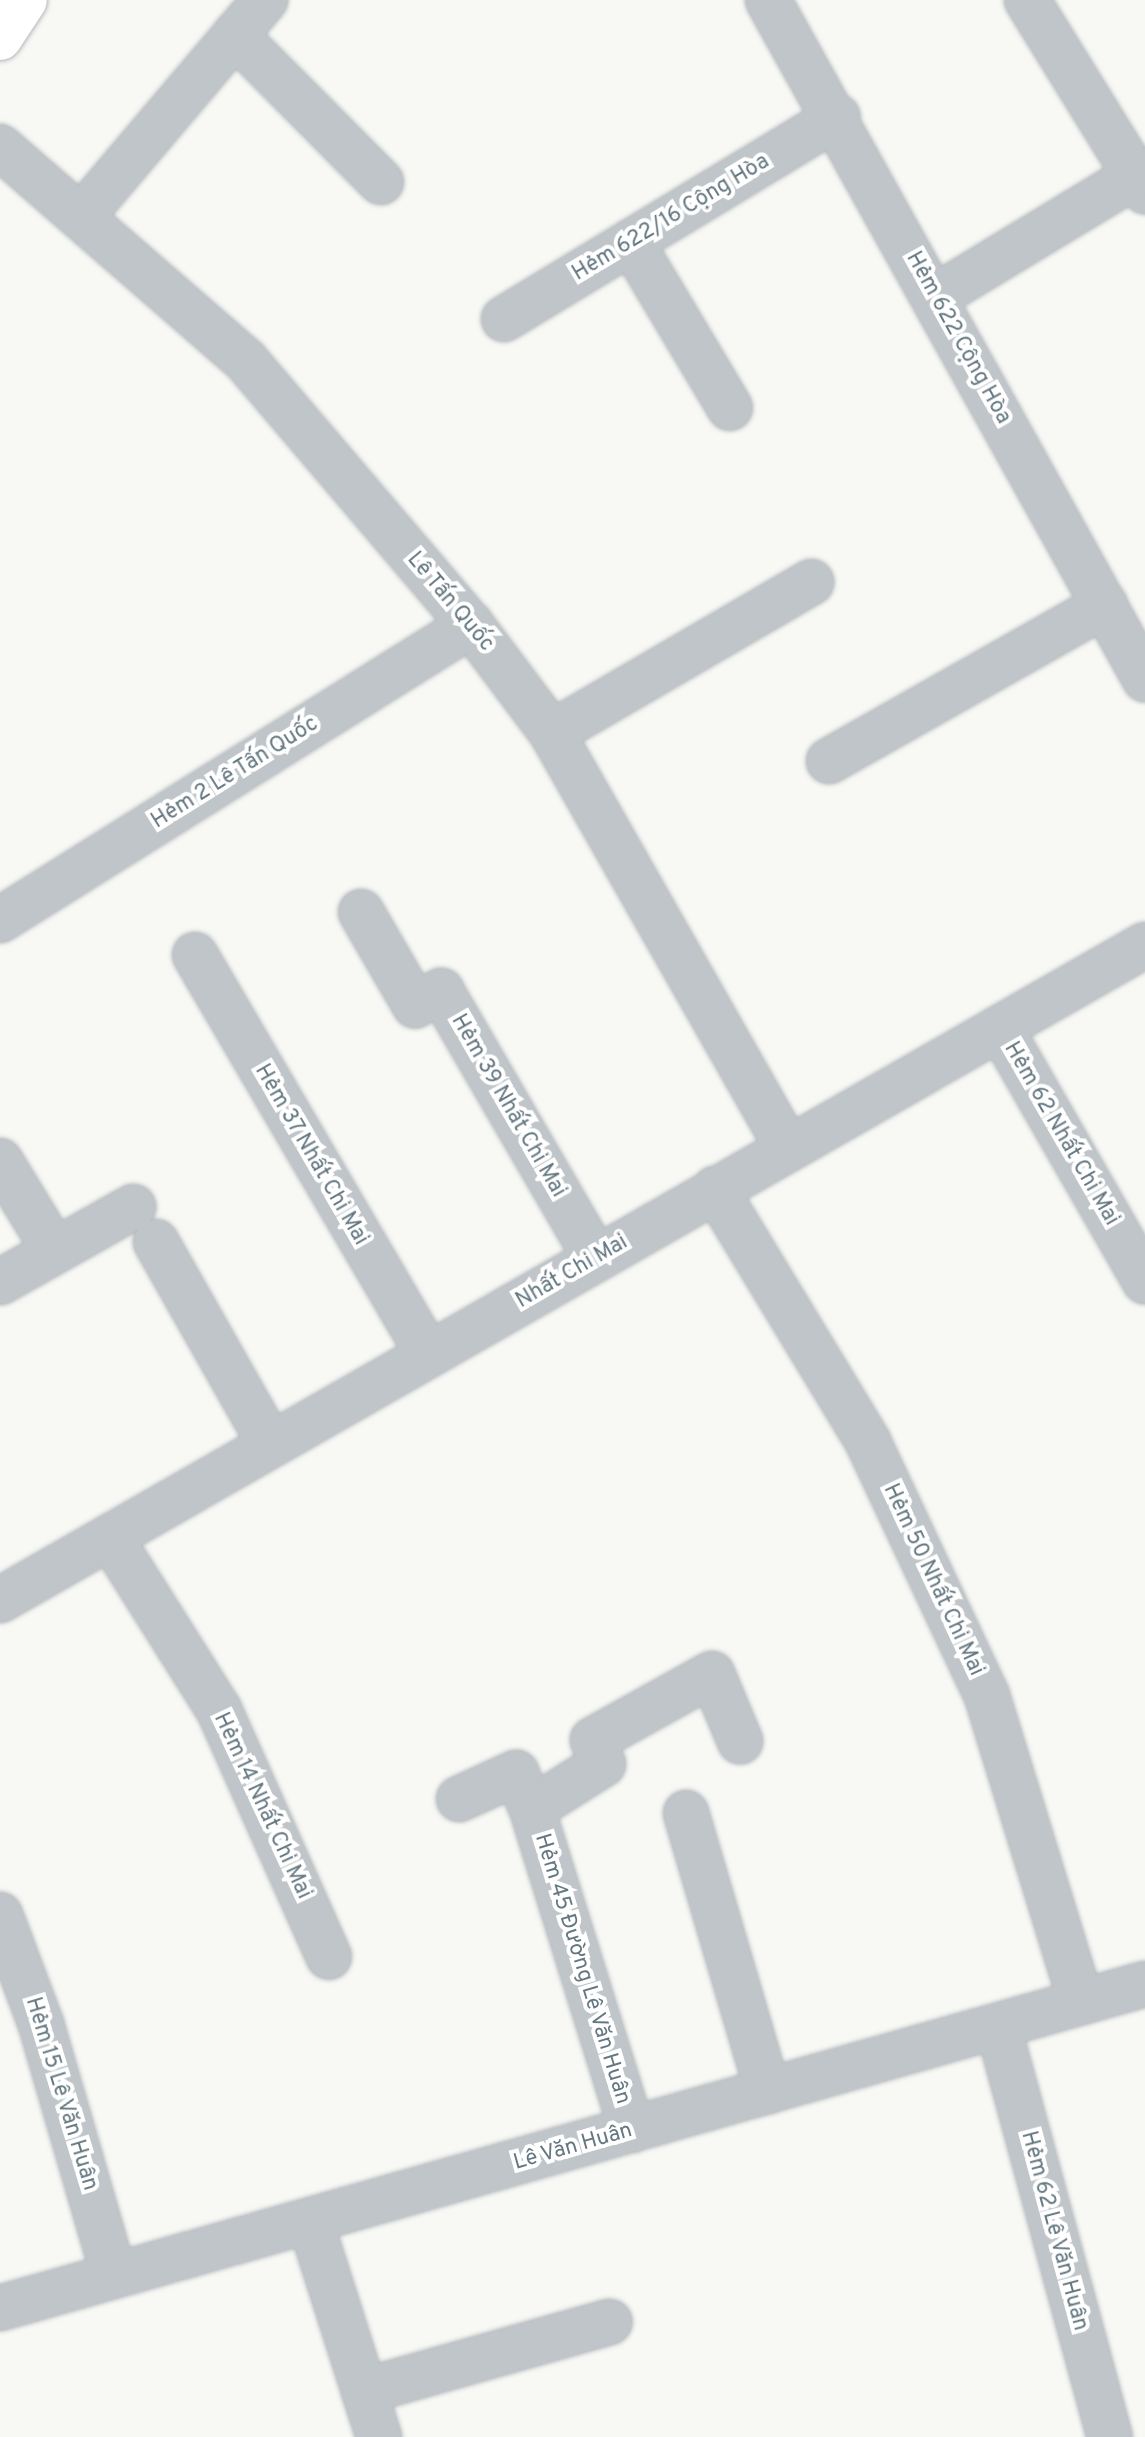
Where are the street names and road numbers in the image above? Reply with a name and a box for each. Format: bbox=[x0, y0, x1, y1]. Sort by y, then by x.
street label: Hẻm 622/16 Cộng Hòa bbox=[568, 149, 774, 287]
street label: Hẻm 622 Cộng Hòa bbox=[900, 247, 1016, 429]
street label: Lê Tấn Quốc bbox=[401, 547, 499, 657]
street label: Hẻm 2 Lê Tấn Quốc bbox=[146, 711, 324, 835]
street label: Hẻm 39 Nhất Chi Mai bbox=[445, 1010, 571, 1202]
street label: Hẻm 62 Nhất Chi Mai bbox=[998, 1037, 1124, 1231]
street label: Hẻm 37 Nhất Chi Mai bbox=[248, 1059, 374, 1251]
street label: Nhất Chi Mai bbox=[511, 1229, 633, 1315]
street label: Hẻm 50 Nhất Chi Mai bbox=[877, 1480, 989, 1680]
street label: Hẻm 14 Nhất Chi Mai bbox=[207, 1709, 317, 1903]
street label: Hẻm 45 Đường Lê Văn Huân bbox=[528, 1830, 636, 2108]
street label: Hẻm 15 Lê Văn Huân bbox=[19, 1994, 103, 2194]
street label: Lê Văn Huân bbox=[510, 2117, 636, 2177]
street label: Hẻm 62 Lê Văn Huân bbox=[1015, 2128, 1093, 2334]

